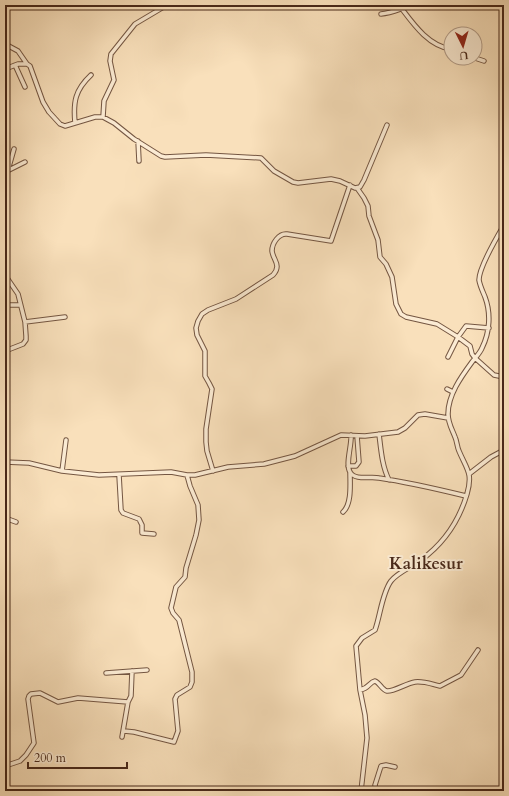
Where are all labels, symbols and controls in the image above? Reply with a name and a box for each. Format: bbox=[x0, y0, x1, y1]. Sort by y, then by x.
north arrow bbox=[443, 26, 483, 66]
text: U bbox=[459, 48, 469, 63]
district label: Kalikesur bbox=[389, 552, 463, 575]
scale bar bbox=[28, 744, 127, 770]
text: 200 m bbox=[34, 750, 67, 766]

